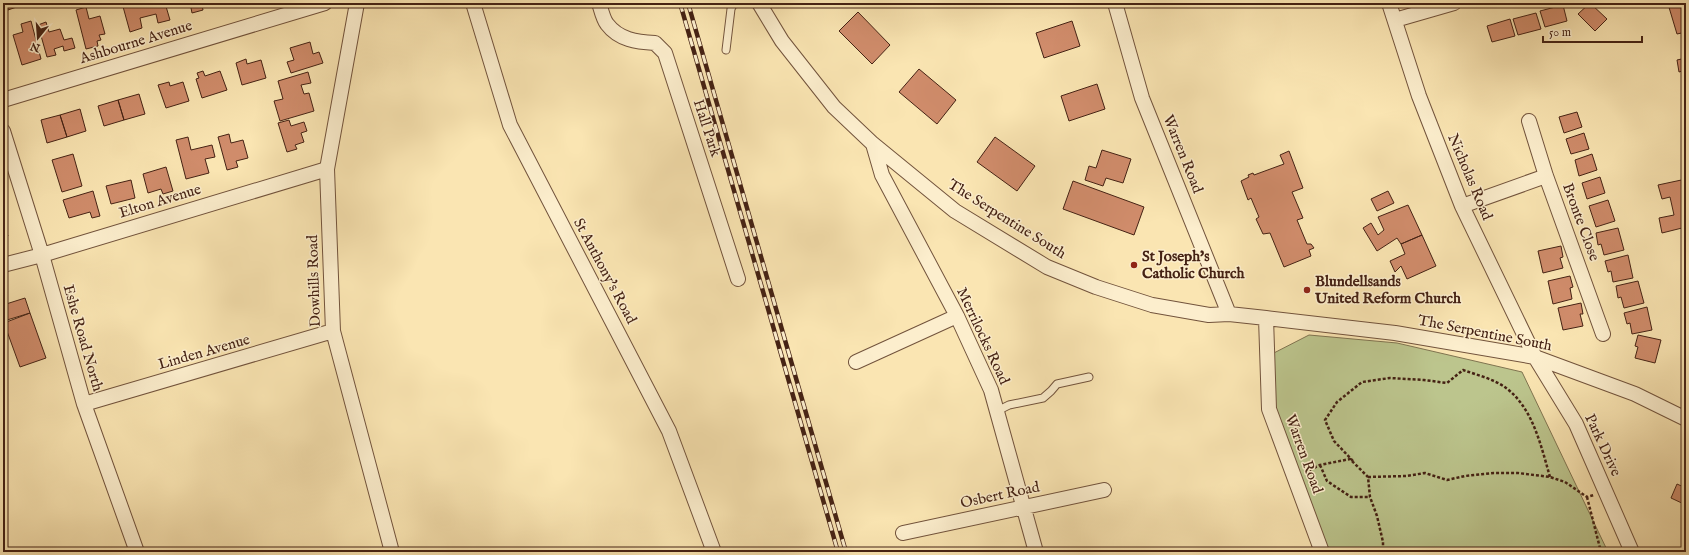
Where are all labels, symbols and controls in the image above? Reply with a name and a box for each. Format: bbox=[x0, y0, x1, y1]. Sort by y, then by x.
street label: Ashbourne Avenue bbox=[76, 16, 195, 68]
north arrow bbox=[18, 18, 58, 58]
scale bar bbox=[1543, 18, 1642, 44]
text: 50 m bbox=[1549, 25, 1571, 40]
text: N bbox=[28, 38, 43, 55]
street label: Hall Park bbox=[689, 97, 726, 160]
street label: Warren Road bbox=[1159, 112, 1208, 197]
street label: Nicholas Road bbox=[1443, 131, 1497, 224]
street label: The Serpentine South bbox=[944, 175, 1070, 263]
street label: Elton Avenue bbox=[117, 179, 203, 222]
street label: Bronte Close bbox=[1558, 180, 1604, 264]
street label: St Anthony's Road bbox=[569, 215, 641, 328]
street label: Dowhills Road bbox=[303, 233, 325, 328]
place label: St Joseph's Catholic Church bbox=[1142, 247, 1245, 283]
marker: St Joseph's Catholic Church bbox=[1129, 260, 1139, 270]
place label: Blundellsands United Reform Church bbox=[1314, 272, 1462, 308]
street label: Eshe Road North bbox=[59, 282, 107, 394]
street label: Merrilocks Road bbox=[952, 284, 1014, 388]
marker: Blundellsands United Reform Church bbox=[1302, 285, 1312, 295]
street label: The Serpentine South bbox=[1416, 311, 1554, 355]
street label: Linden Avenue bbox=[156, 330, 252, 374]
street label: Park Drive bbox=[1580, 411, 1626, 479]
street label: Warren Road bbox=[1281, 412, 1327, 497]
street label: Osbert Road bbox=[959, 477, 1042, 513]

